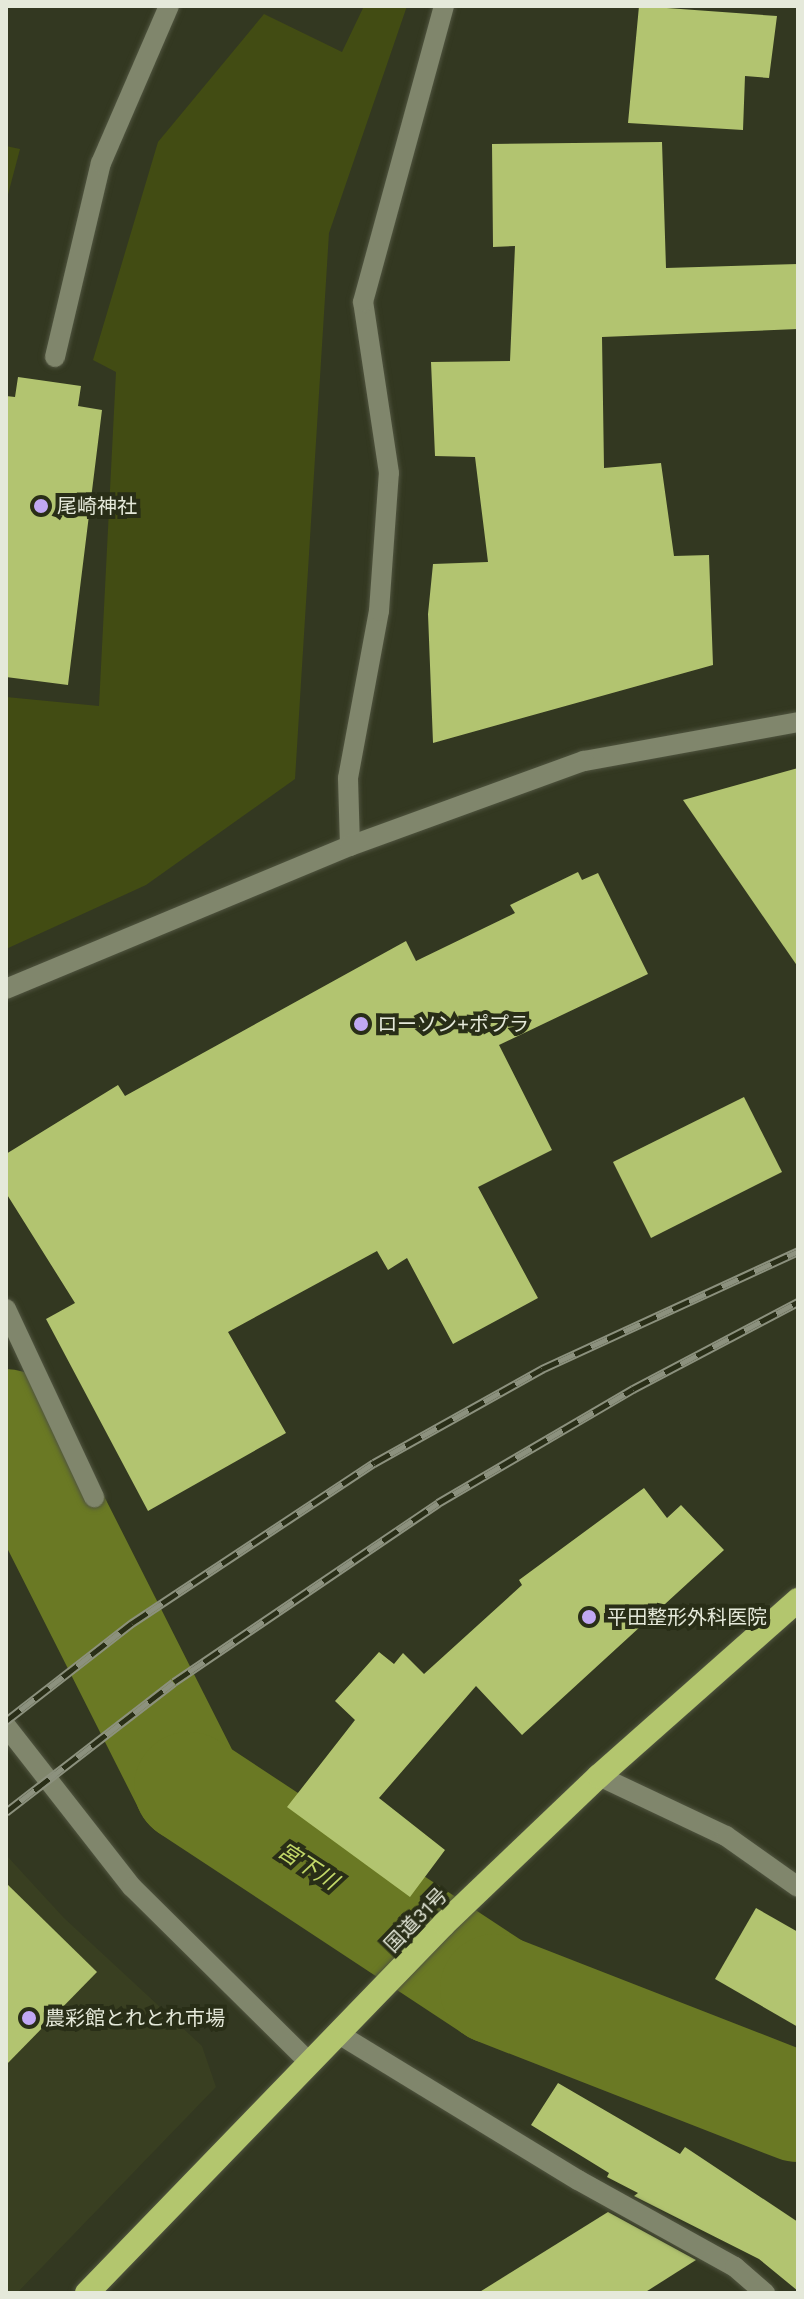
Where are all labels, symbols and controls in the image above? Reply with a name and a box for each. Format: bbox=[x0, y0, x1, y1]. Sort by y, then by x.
place label: 尾崎神社 bbox=[57, 494, 137, 518]
marker: 尾崎神社 bbox=[32, 497, 50, 515]
place label: ローソン+ポプラ bbox=[377, 1012, 529, 1036]
marker: ローソン+ポプラ bbox=[352, 1015, 370, 1033]
place label: 平田整形外科医院 bbox=[607, 1605, 767, 1629]
marker: 平田整形外科医院 bbox=[578, 1606, 600, 1628]
water label: 宮下川 bbox=[273, 1837, 343, 1895]
street label: 国道31号 bbox=[380, 1883, 452, 1957]
place label: 農彩館とれとれ市場 bbox=[45, 2006, 225, 2030]
marker: 農彩館とれとれ市場 bbox=[20, 2009, 38, 2027]

